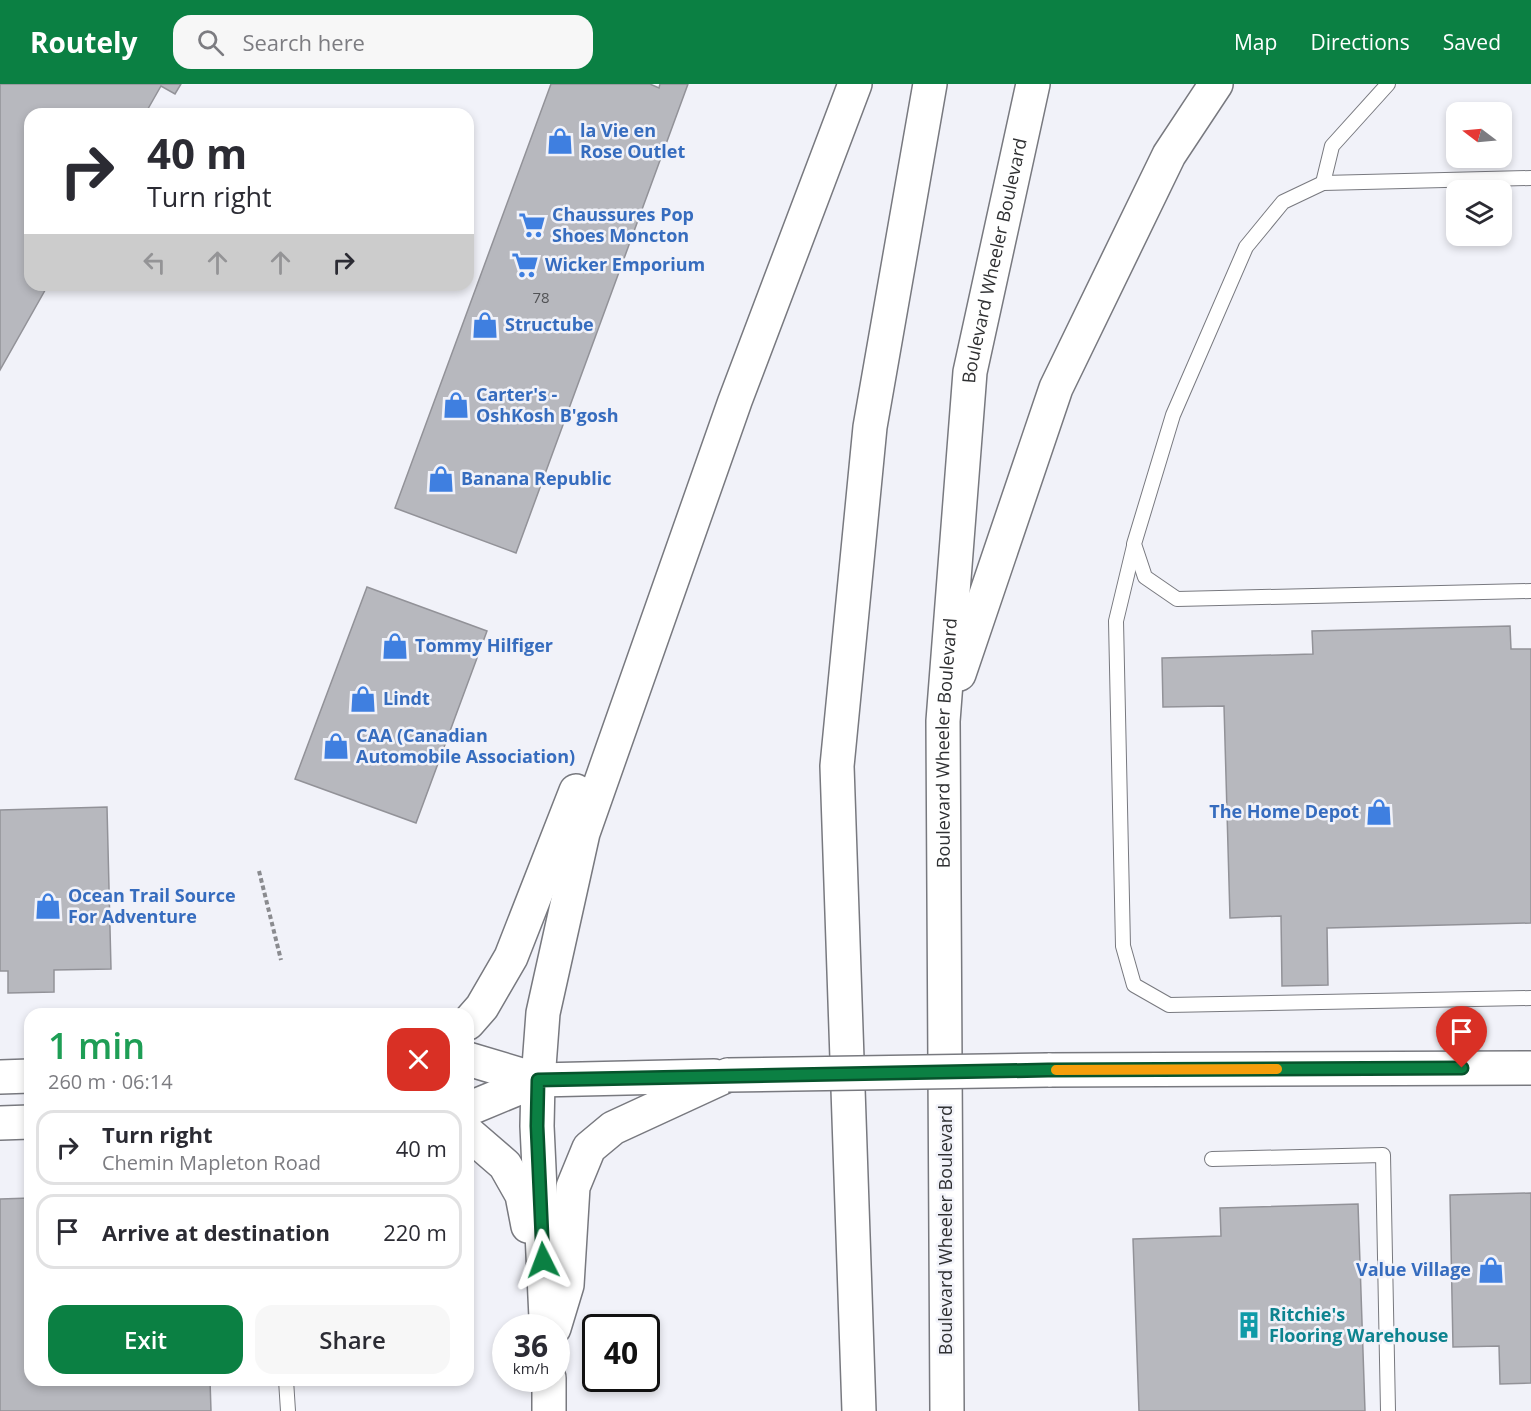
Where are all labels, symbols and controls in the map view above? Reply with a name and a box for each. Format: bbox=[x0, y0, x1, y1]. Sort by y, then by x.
search box bbox=[173, 15, 593, 69]
text: Routely bbox=[30, 23, 137, 61]
icon: search bbox=[194, 26, 227, 59]
text: Search here bbox=[242, 27, 365, 57]
text: Map bbox=[1234, 28, 1277, 56]
text: Directions bbox=[1310, 28, 1410, 56]
text: Saved bbox=[1443, 28, 1501, 56]
north arrow bbox=[1446, 102, 1512, 168]
map controls bbox=[1446, 102, 1512, 246]
place label: la Vie en Rose Outlet bbox=[580, 118, 685, 163]
text: 40 m bbox=[147, 124, 247, 181]
shop icon: la Vie en Rose Outlet bbox=[545, 126, 575, 156]
icon: right bbox=[48, 132, 126, 210]
street label: Boulevard Wheeler Boulevard bbox=[956, 136, 1032, 384]
text: Turn right bbox=[147, 178, 272, 215]
button: layers bbox=[1446, 180, 1512, 246]
place label: Chaussures Pop Shoes Moncton bbox=[552, 202, 694, 247]
supermarket icon: Chaussures Pop Shoes Moncton bbox=[517, 210, 547, 240]
icon: left bbox=[138, 246, 171, 279]
icon: ahead bbox=[201, 246, 234, 279]
icon: ahead bbox=[264, 246, 297, 279]
icon: right bbox=[327, 246, 360, 279]
supermarket icon: Wicker Emporium bbox=[510, 250, 540, 280]
place label: Wicker Emporium bbox=[545, 252, 705, 276]
house number: 78 bbox=[532, 287, 550, 307]
shop icon: Structube bbox=[470, 310, 500, 340]
place label: Structube bbox=[505, 312, 594, 336]
place label: Carter's - OshKosh B'gosh bbox=[476, 382, 619, 427]
shop icon: Carter's - OshKosh B'gosh bbox=[441, 390, 471, 420]
shop icon: Banana Republic bbox=[426, 464, 456, 494]
place label: Banana Republic bbox=[461, 466, 611, 490]
street label: Boulevard Wheeler Boulevard bbox=[930, 617, 962, 868]
shop icon: Tommy Hilfiger bbox=[380, 631, 410, 661]
place label: Tommy Hilfiger bbox=[415, 633, 553, 657]
shop icon: Lindt bbox=[348, 684, 378, 714]
place label: Lindt bbox=[383, 686, 430, 710]
place label: CAA (Canadian Automobile Association) bbox=[356, 723, 575, 768]
shop icon: CAA (Canadian Automobile Association) bbox=[321, 731, 351, 761]
shop icon: The Home Depot bbox=[1364, 797, 1394, 827]
place label: The Home Depot bbox=[1209, 799, 1359, 823]
place label: Ocean Trail Source For Adventure bbox=[68, 883, 236, 928]
shop icon: Ocean Trail Source For Adventure bbox=[33, 891, 63, 921]
pin bbox=[1436, 1006, 1487, 1068]
icon: arrive bbox=[1445, 1015, 1478, 1048]
text: 1 min bbox=[48, 1021, 145, 1070]
button: close bbox=[387, 1028, 450, 1091]
text: 260 m · 06:14 bbox=[48, 1068, 173, 1095]
street label: Boulevard Wheeler Boulevard bbox=[933, 1105, 957, 1355]
text: Turn right bbox=[102, 1119, 213, 1149]
icon: right bbox=[51, 1131, 84, 1164]
text: 40 m bbox=[396, 1133, 447, 1163]
text: Chemin Mapleton Road bbox=[102, 1149, 321, 1176]
icon: arrive bbox=[51, 1215, 84, 1248]
text: Arrive at destination bbox=[102, 1217, 330, 1247]
text: 220 m bbox=[383, 1217, 447, 1247]
position arrow bbox=[511, 1228, 575, 1292]
shop icon: Value Village bbox=[1476, 1255, 1506, 1285]
place label: Value Village bbox=[1356, 1257, 1471, 1281]
place label: Ritchie's Flooring Warehouse bbox=[1269, 1302, 1448, 1347]
button: Exit bbox=[48, 1305, 243, 1374]
button: Share bbox=[255, 1305, 450, 1374]
building icon: Ritchie's Flooring Warehouse bbox=[1234, 1310, 1264, 1340]
speed limit sign: 40 bbox=[582, 1314, 660, 1392]
text: 36 bbox=[514, 1325, 548, 1366]
text: km/h bbox=[513, 1358, 549, 1378]

